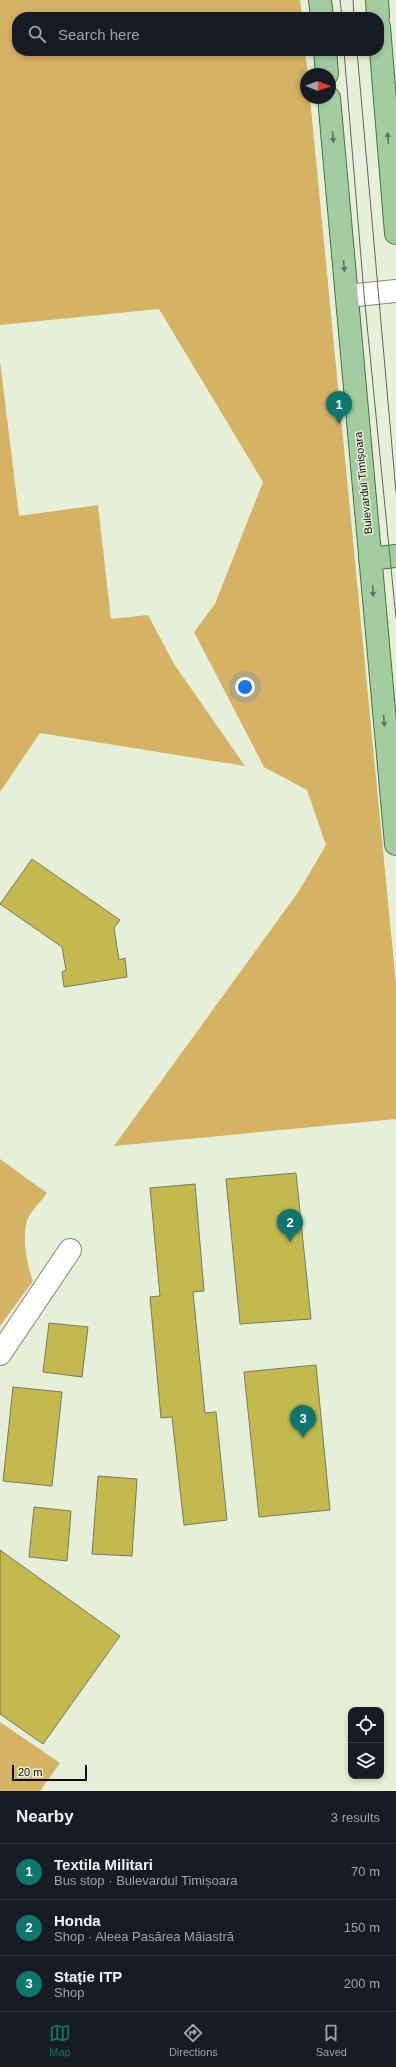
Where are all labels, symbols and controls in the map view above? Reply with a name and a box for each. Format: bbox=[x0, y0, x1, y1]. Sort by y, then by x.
search box bbox=[12, 12, 384, 56]
icon: search bbox=[26, 23, 48, 45]
text: Search here bbox=[58, 26, 140, 43]
north arrow bbox=[300, 68, 336, 104]
one-way arrow bbox=[329, 131, 336, 143]
one-way arrow bbox=[385, 132, 392, 144]
one-way arrow bbox=[341, 260, 348, 272]
pin: 1 bbox=[326, 391, 352, 424]
street label: Bulevardul Timișoara bbox=[352, 430, 374, 535]
one-way arrow bbox=[369, 585, 376, 597]
your location bbox=[235, 677, 255, 697]
one-way arrow bbox=[381, 715, 388, 727]
pin: 2 bbox=[277, 1209, 303, 1242]
pin: 3 bbox=[290, 1405, 316, 1438]
map controls bbox=[348, 1707, 384, 1779]
button: locate bbox=[348, 1707, 384, 1743]
button: layers bbox=[348, 1743, 384, 1779]
scale bar bbox=[12, 1763, 87, 1782]
text: 20 m bbox=[18, 1766, 42, 1778]
text: Nearby bbox=[16, 1807, 74, 1826]
text: 3 results bbox=[331, 1810, 380, 1825]
text: Textila Militari bbox=[54, 1856, 153, 1873]
text: 1 bbox=[25, 1864, 33, 1879]
text: 70 m bbox=[351, 1864, 380, 1879]
text: Bus stop · Bulevardul Timișoara bbox=[54, 1873, 238, 1888]
text: Honda bbox=[54, 1912, 101, 1929]
text: 2 bbox=[25, 1920, 33, 1935]
text: 150 m bbox=[344, 1920, 380, 1935]
text: Shop · Aleea Pasărea Măiastră bbox=[54, 1929, 234, 1944]
text: Stație ITP bbox=[54, 1968, 122, 1985]
text: 3 bbox=[25, 1976, 33, 1991]
text: 200 m bbox=[344, 1976, 380, 1991]
text: Shop bbox=[54, 1985, 84, 2000]
tab: Map bbox=[49, 2022, 71, 2058]
tab: Directions bbox=[169, 2022, 218, 2058]
tab: Saved bbox=[316, 2022, 347, 2058]

